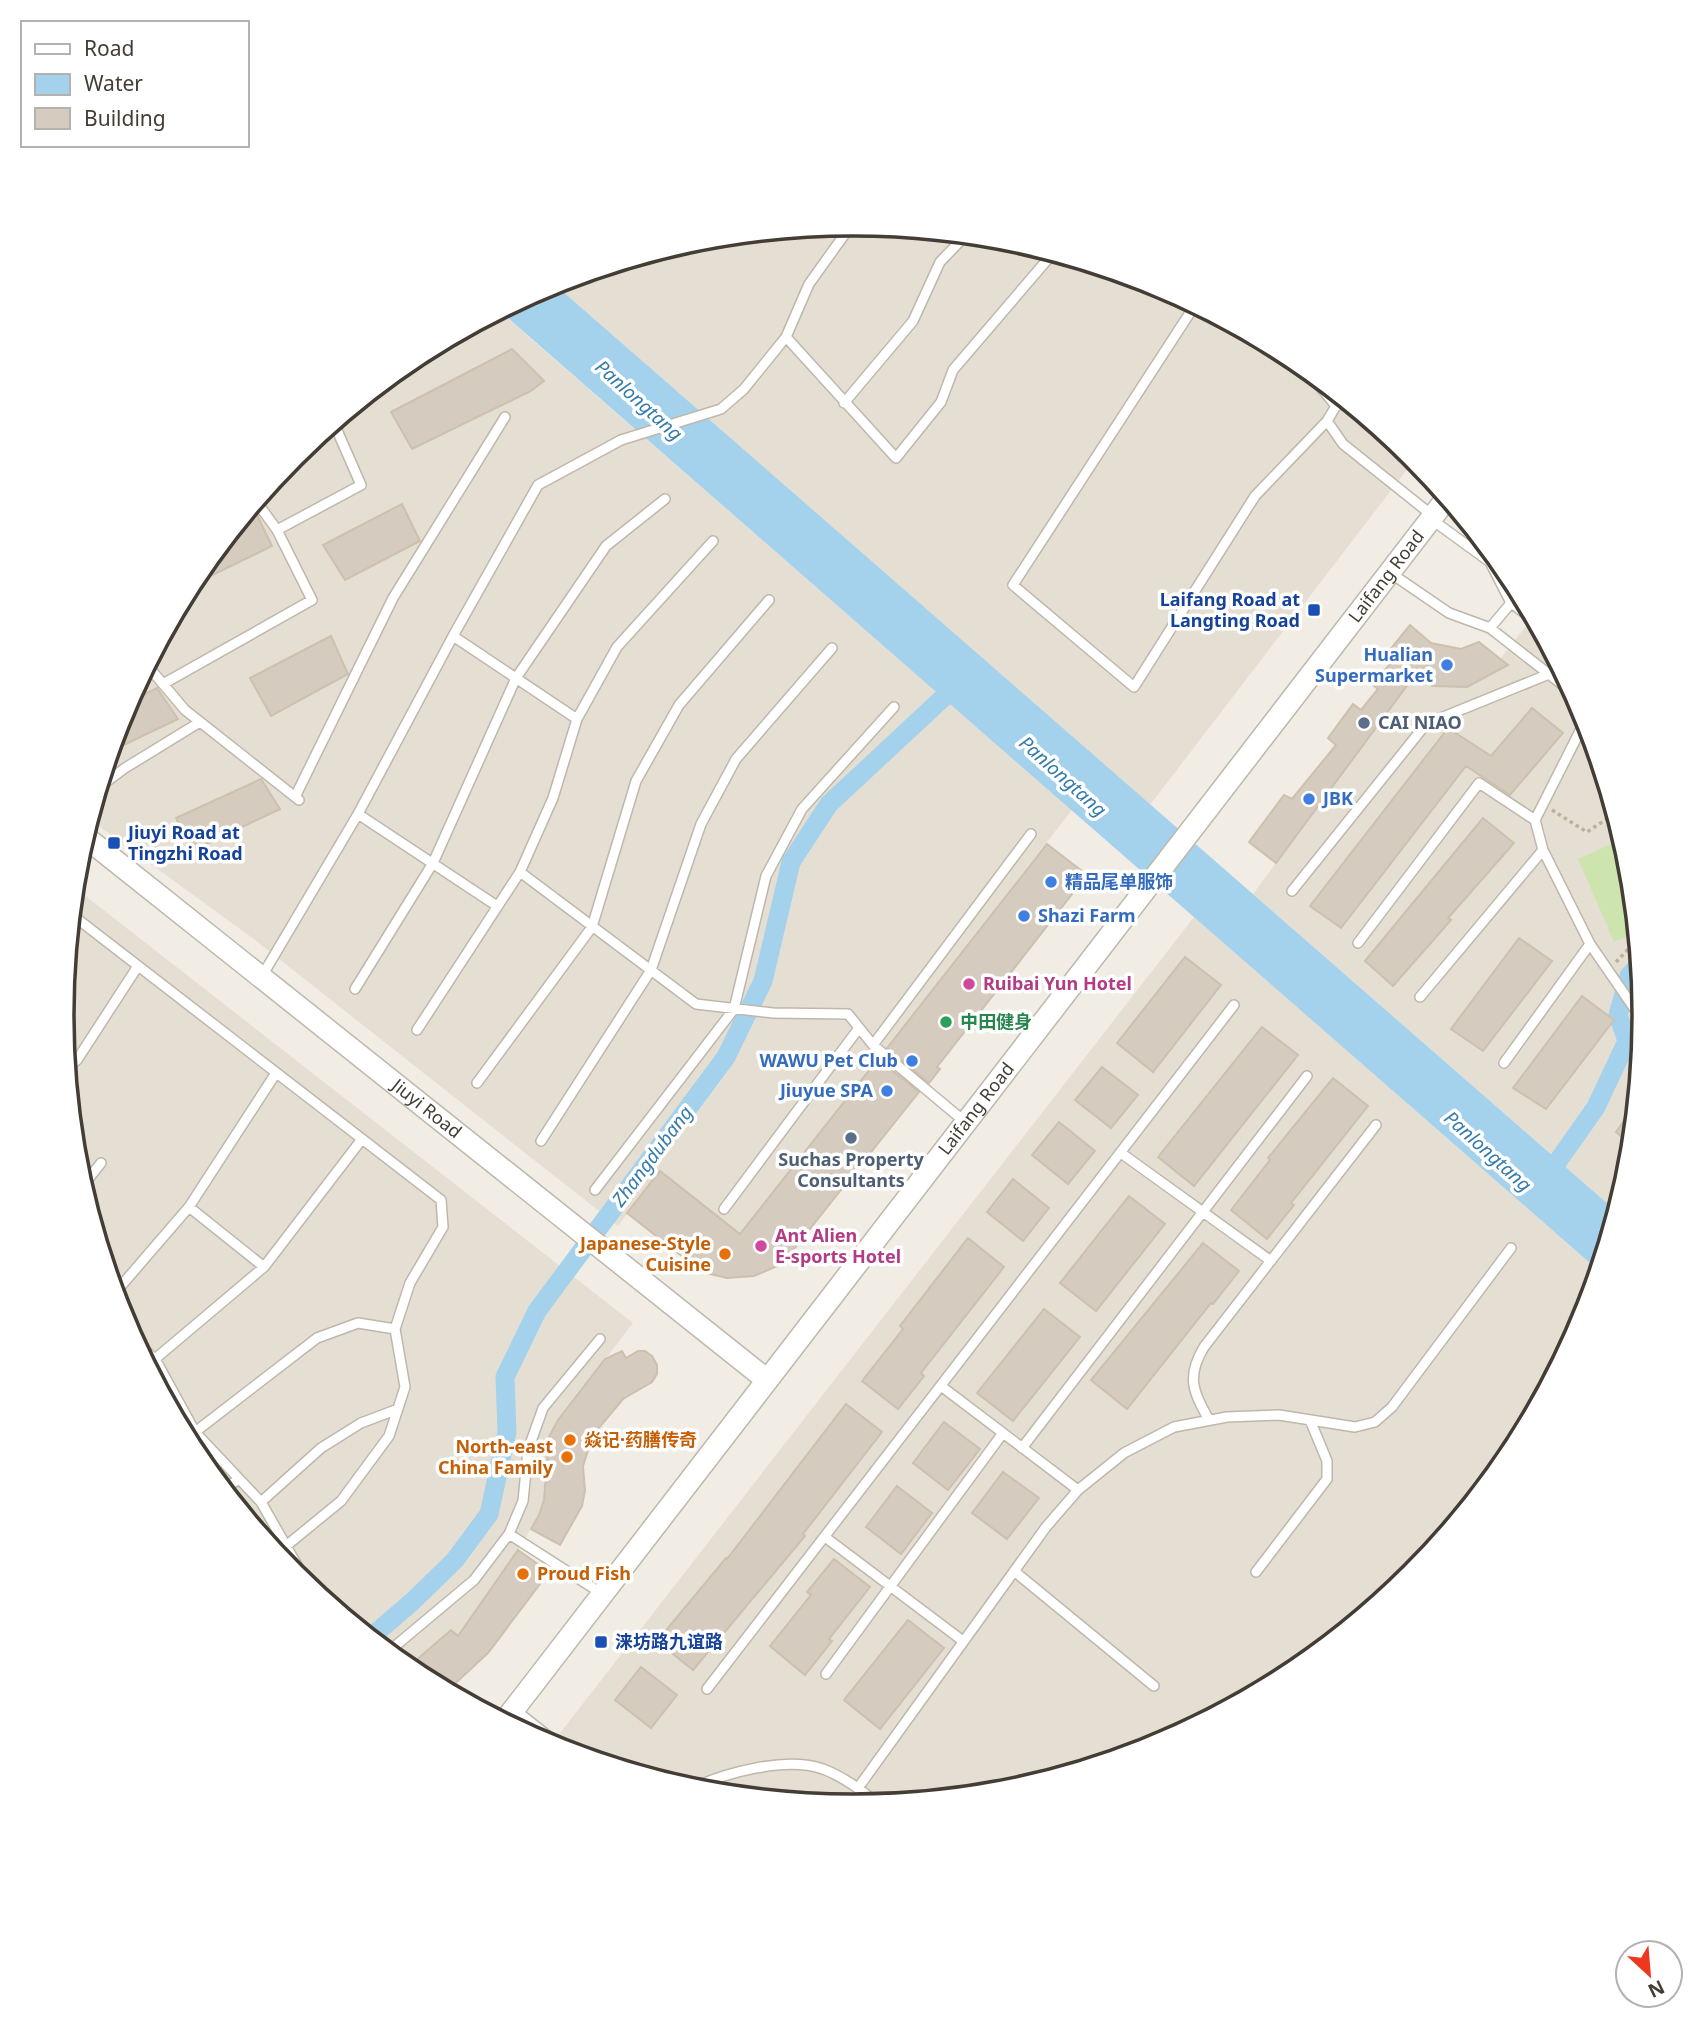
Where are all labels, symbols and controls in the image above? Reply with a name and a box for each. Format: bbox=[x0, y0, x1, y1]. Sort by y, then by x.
legend bbox=[21, 21, 248, 147]
text: Road bbox=[84, 34, 134, 62]
text: Water bbox=[84, 69, 143, 97]
text: Building bbox=[84, 104, 166, 132]
water label: Panlongtang bbox=[590, 354, 688, 446]
street label: Laifang Road bbox=[1342, 525, 1429, 627]
place label: Laifang Road at Langting Road bbox=[1160, 587, 1300, 632]
marker: Laifang Road at Langting Road bbox=[1306, 602, 1322, 618]
place label: Hualian Supermarket bbox=[1315, 642, 1433, 687]
marker: Hualian Supermarket bbox=[1439, 657, 1455, 673]
place label: CAI NIAO bbox=[1378, 710, 1462, 734]
marker: CAI NIAO bbox=[1356, 715, 1372, 731]
water label: Panlongtang bbox=[1014, 730, 1112, 822]
place label: JBK bbox=[1321, 786, 1353, 810]
marker: JBK bbox=[1301, 791, 1317, 807]
place label: Jiuyi Road at Tingzhi Road bbox=[126, 820, 243, 865]
marker: Jiuyi Road at Tingzhi Road bbox=[106, 835, 122, 851]
place label: 精品尾单服饰 bbox=[1065, 869, 1173, 893]
marker: 精品尾单服饰 bbox=[1043, 874, 1059, 890]
place label: Shazi Farm bbox=[1038, 903, 1136, 927]
marker: Shazi Farm bbox=[1016, 908, 1032, 924]
place label: Ruibai Yun Hotel bbox=[983, 971, 1132, 995]
marker: Ruibai Yun Hotel bbox=[961, 976, 977, 992]
place label: 中田健身 bbox=[960, 1009, 1032, 1033]
marker: 中田健身 bbox=[938, 1014, 954, 1030]
place label: WAWU Pet Club bbox=[759, 1048, 898, 1072]
marker: WAWU Pet Club bbox=[904, 1053, 920, 1069]
street label: Laifang Road bbox=[932, 1057, 1019, 1159]
street label: Jiuyi Road bbox=[386, 1072, 467, 1143]
place label: Jiuyue SPA bbox=[778, 1078, 874, 1102]
marker: Jiuyue SPA bbox=[879, 1083, 895, 1099]
water label: Zhangdubang bbox=[605, 1100, 698, 1212]
water label: Panlongtang bbox=[1439, 1105, 1537, 1197]
marker: Suchas Property Consultants bbox=[843, 1130, 859, 1146]
place label: Suchas Property Consultants bbox=[778, 1147, 924, 1192]
place label: Ant Alien E-sports Hotel bbox=[775, 1223, 901, 1268]
place label: Japanese-Style Cuisine bbox=[578, 1231, 711, 1276]
marker: Ant Alien E-sports Hotel bbox=[753, 1238, 769, 1254]
marker: Japanese-Style Cuisine bbox=[717, 1246, 733, 1262]
place label: 焱记·药膳传奇 bbox=[584, 1427, 697, 1451]
marker: 焱记·药膳传奇 bbox=[562, 1432, 578, 1448]
place label: North-east China Family bbox=[438, 1434, 554, 1479]
marker: North-east China Family bbox=[559, 1449, 575, 1465]
place label: Proud Fish bbox=[537, 1561, 631, 1585]
marker: Proud Fish bbox=[515, 1566, 531, 1582]
place label: 涞坊路九谊路 bbox=[615, 1629, 723, 1653]
marker: 涞坊路九谊路 bbox=[593, 1634, 609, 1650]
north arrow bbox=[1614, 1939, 1684, 2009]
text: N bbox=[1644, 1974, 1669, 2004]

